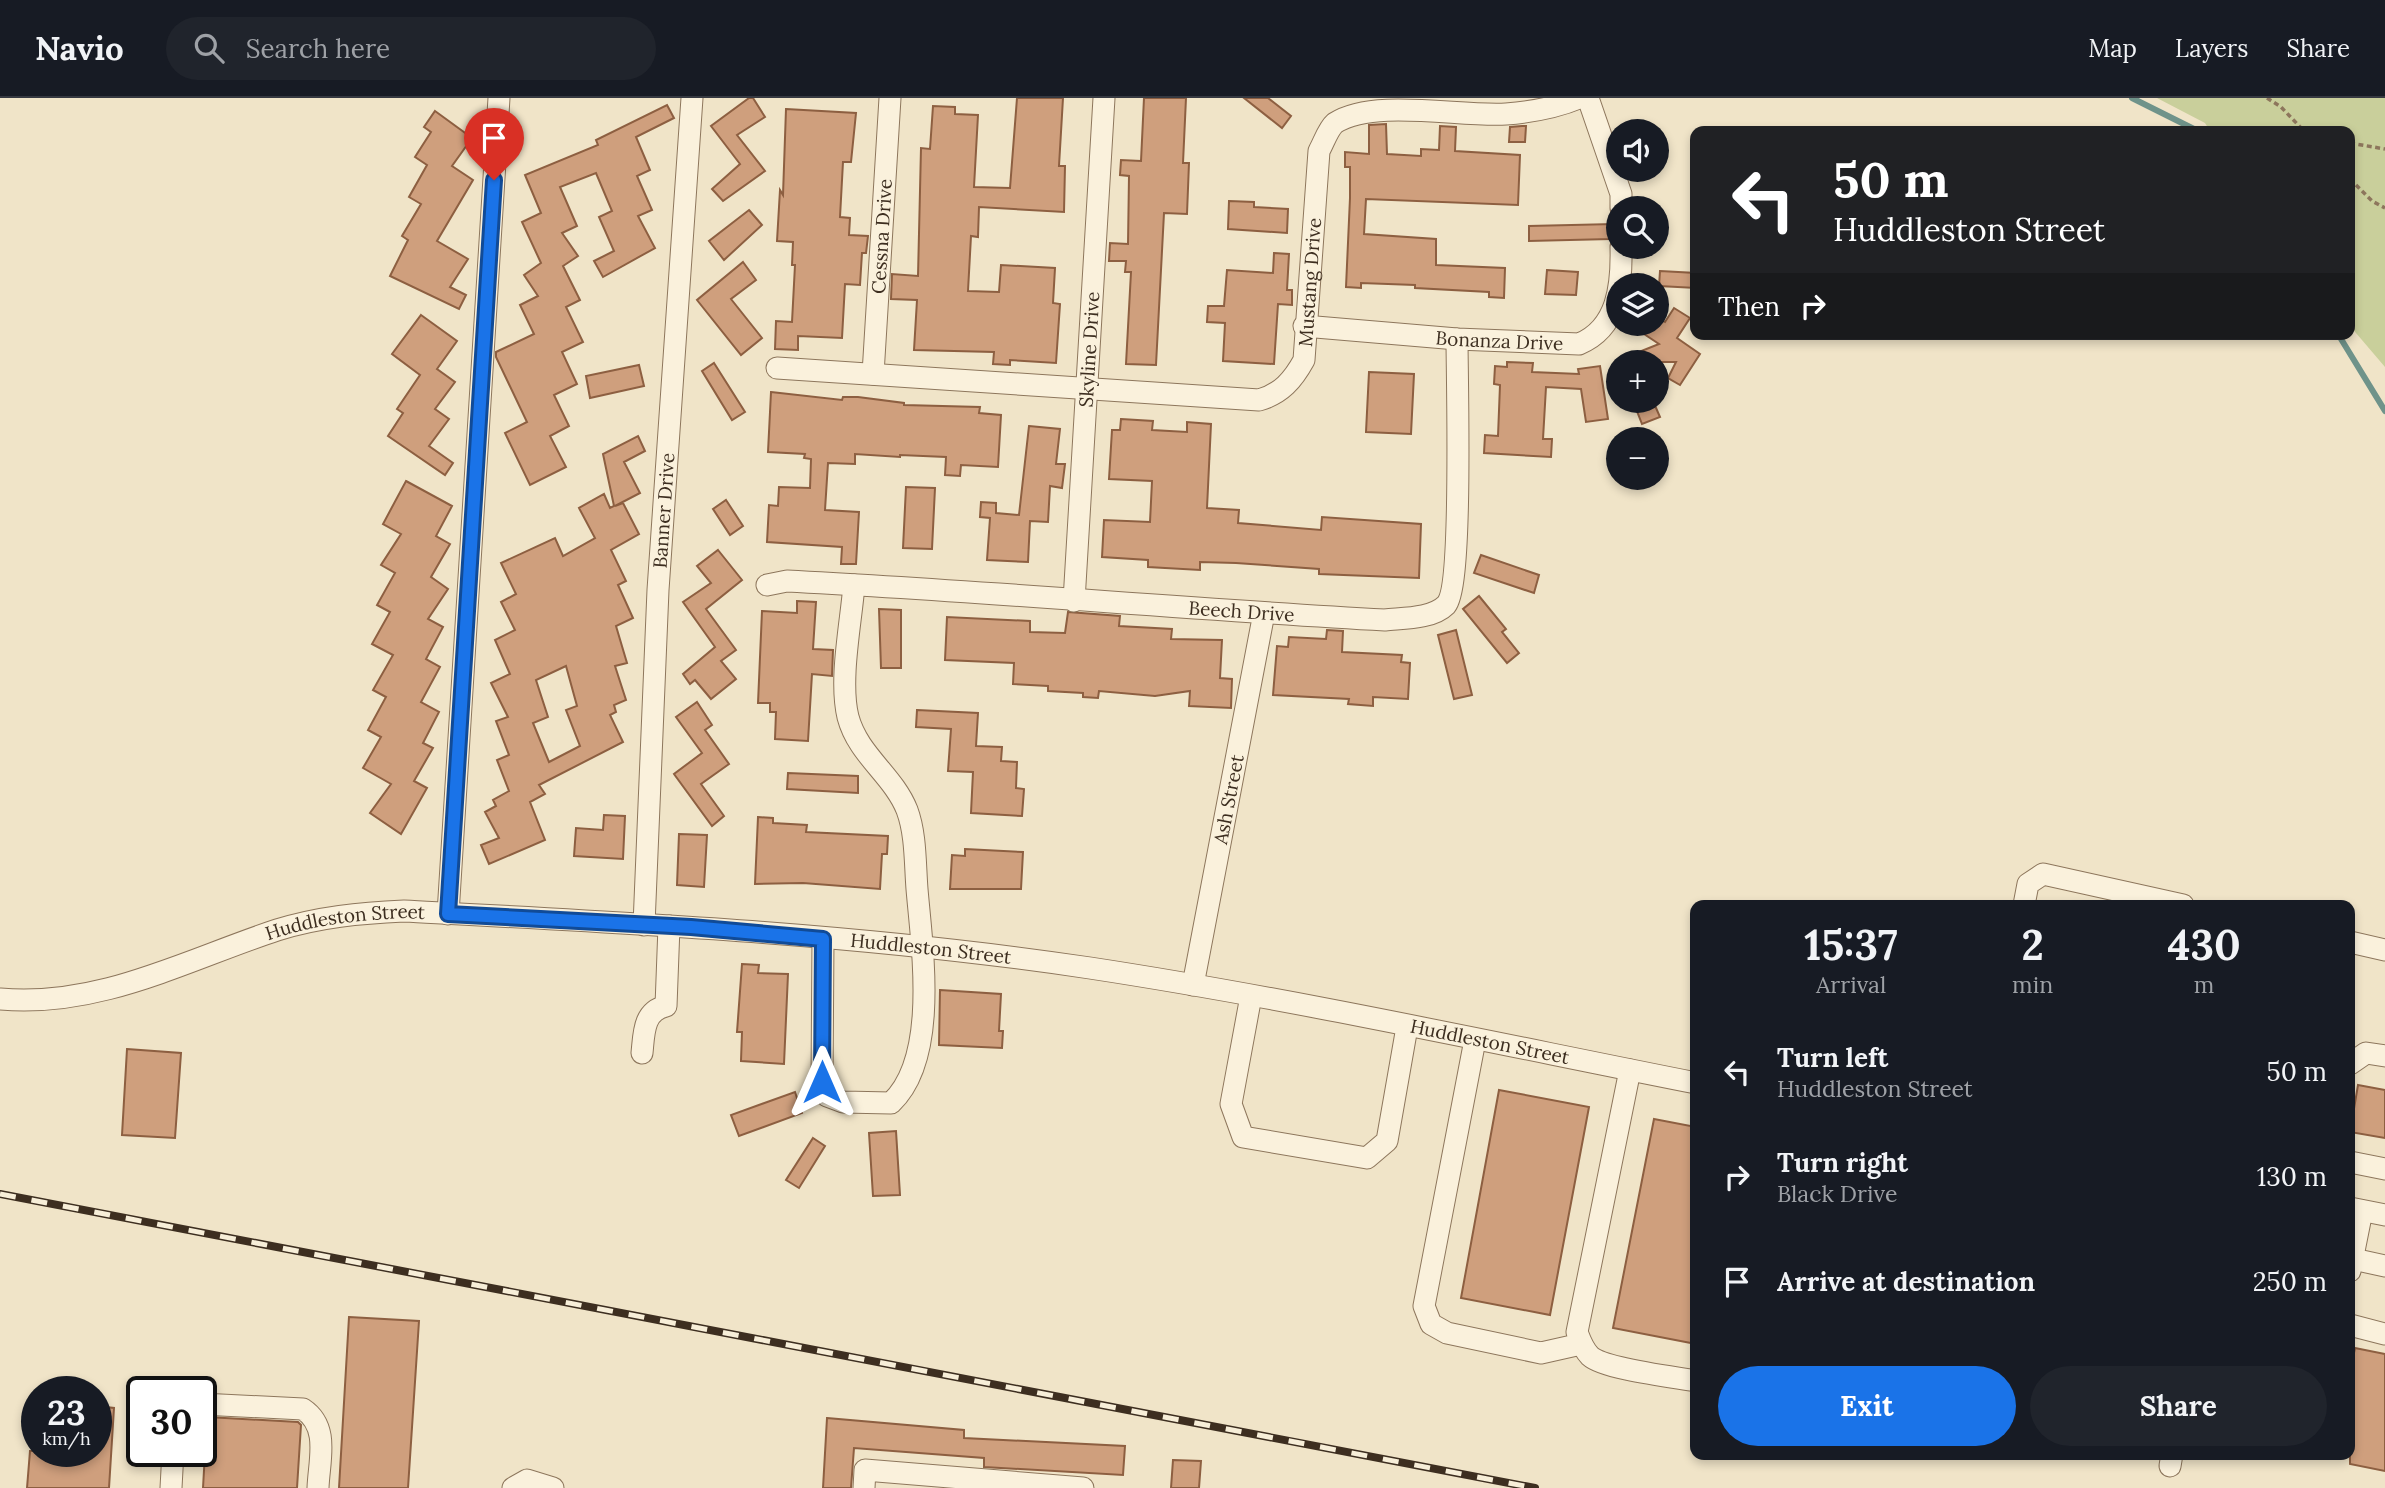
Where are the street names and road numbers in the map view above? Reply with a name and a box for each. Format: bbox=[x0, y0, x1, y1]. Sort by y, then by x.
street label: Cessna Drive bbox=[866, 178, 897, 294]
street label: Mustang Drive bbox=[1293, 217, 1326, 348]
street label: Skyline Drive bbox=[1074, 291, 1104, 408]
street label: Bonanza Drive bbox=[1435, 325, 1564, 355]
street label: Banner Drive bbox=[648, 452, 679, 569]
street label: Beech Drive bbox=[1188, 595, 1295, 627]
street label: Ash Street bbox=[1208, 752, 1249, 847]
street label: Huddleston Street bbox=[262, 899, 426, 945]
street label: Huddleston Street bbox=[849, 928, 1013, 969]
street label: Huddleston Street bbox=[1408, 1014, 1572, 1069]

